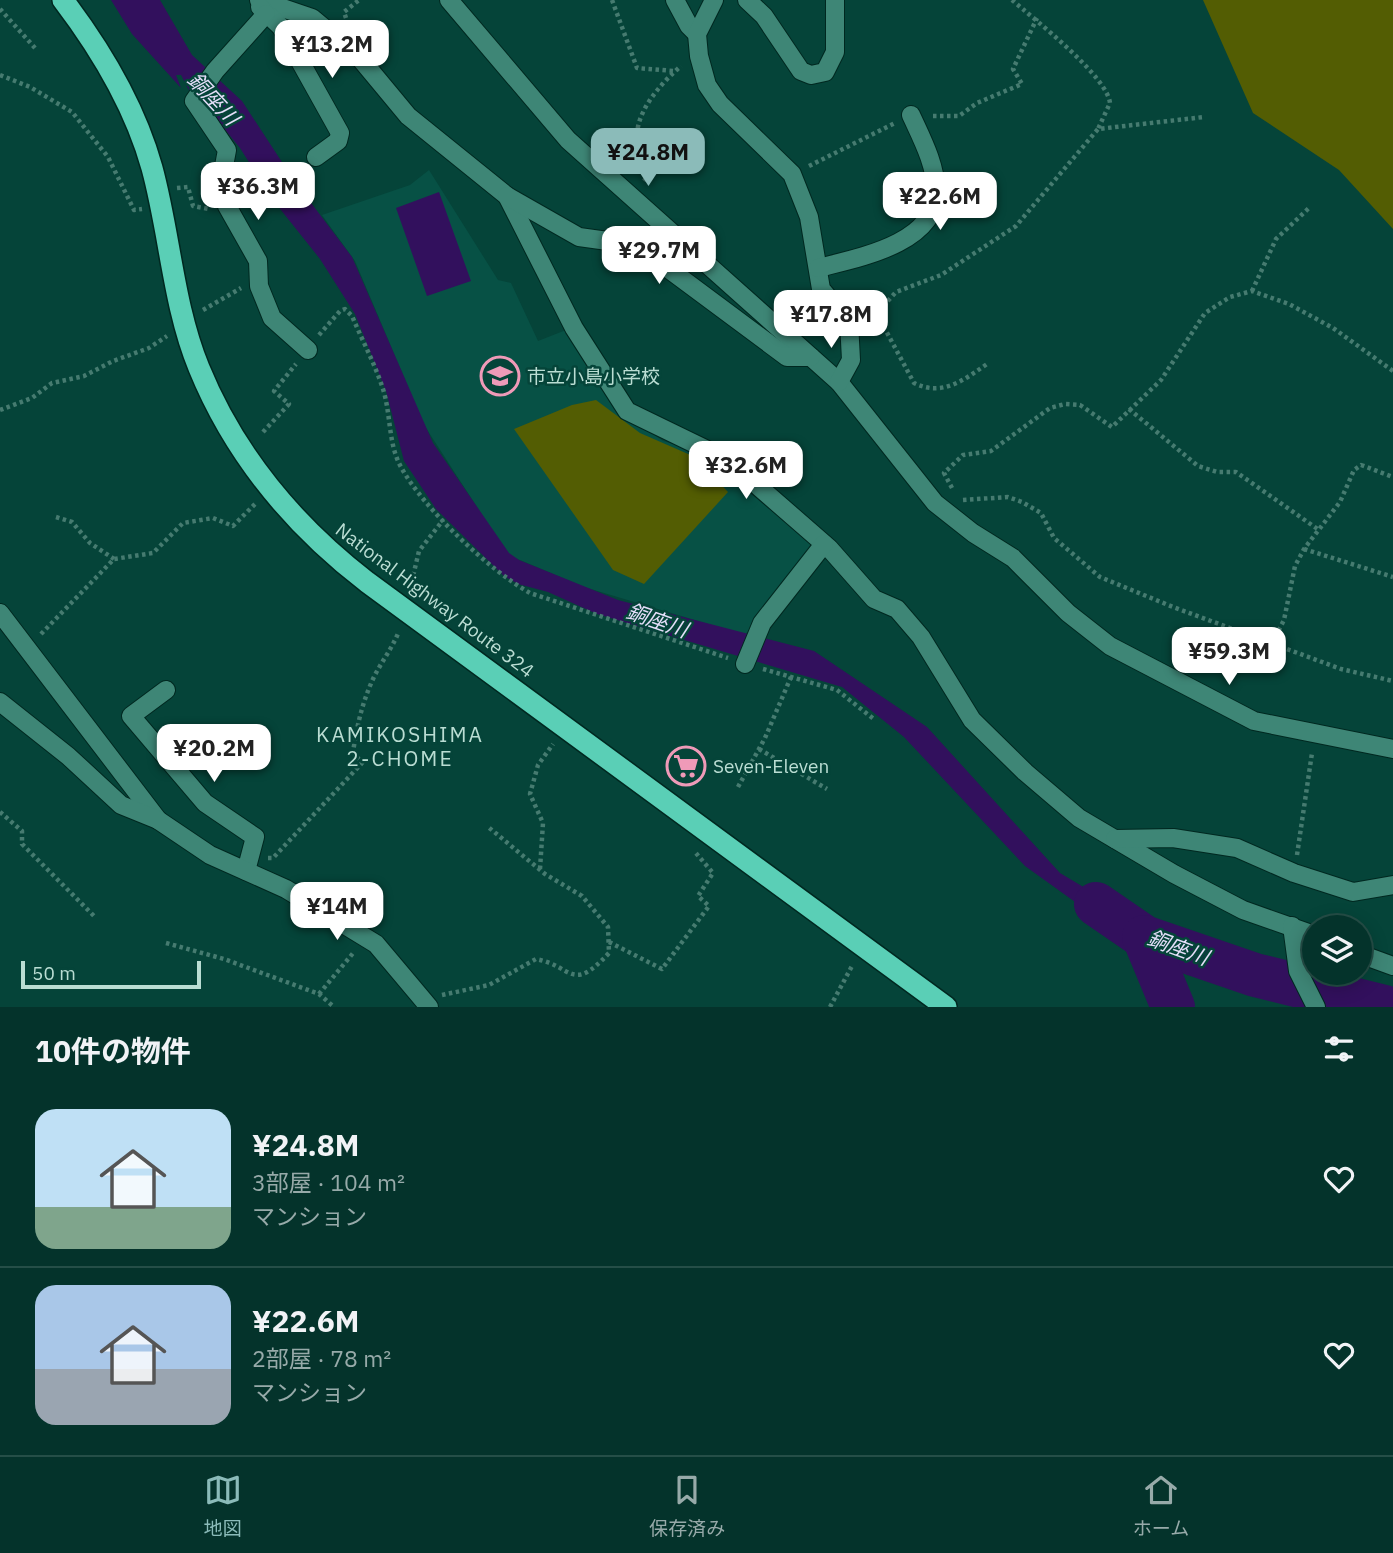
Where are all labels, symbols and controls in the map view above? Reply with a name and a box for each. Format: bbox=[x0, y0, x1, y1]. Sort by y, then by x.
pin: ¥13.2M bbox=[275, 20, 389, 80]
text: ¥13.2M bbox=[291, 28, 373, 58]
water label: 銅座川 bbox=[182, 66, 247, 132]
pin: ¥24.8M bbox=[591, 128, 705, 188]
text: ¥24.8M bbox=[607, 136, 689, 166]
pin: ¥36.3M bbox=[201, 162, 315, 222]
text: ¥36.3M bbox=[217, 170, 299, 200]
pin: ¥22.6M bbox=[883, 173, 997, 232]
text: ¥22.6M bbox=[899, 180, 981, 210]
pin: ¥29.7M bbox=[602, 226, 716, 286]
text: ¥29.7M bbox=[618, 234, 700, 264]
pin: ¥17.8M bbox=[774, 290, 888, 350]
text: ¥17.8M bbox=[790, 298, 872, 328]
school or university icon: 市立小島小学校 bbox=[479, 355, 521, 397]
place label: 市立小島小学校 bbox=[527, 364, 660, 388]
pin: ¥32.6M bbox=[689, 442, 803, 501]
text: ¥32.6M bbox=[705, 449, 787, 479]
street label: National Highway Route 324 bbox=[331, 517, 539, 683]
water label: 銅座川 bbox=[623, 597, 694, 644]
pin: ¥59.3M bbox=[1172, 628, 1286, 687]
text: ¥59.3M bbox=[1188, 635, 1270, 665]
district label: KAMIKOSHIMA 2-CHOME bbox=[316, 720, 484, 772]
pin: ¥20.2M bbox=[157, 724, 271, 784]
text: ¥20.2M bbox=[173, 732, 255, 762]
supermarket icon: Seven-Eleven bbox=[665, 745, 707, 787]
place label: Seven-Eleven bbox=[713, 754, 829, 778]
pin: ¥14M bbox=[296, 883, 378, 942]
text: ¥14M bbox=[306, 890, 368, 920]
map controls bbox=[1302, 915, 1372, 985]
button: layers bbox=[1302, 915, 1372, 985]
water label: 銅座川 bbox=[1144, 923, 1215, 972]
scale bar bbox=[21, 958, 201, 990]
text: 50 m bbox=[32, 961, 76, 985]
icon: filters bbox=[1320, 1030, 1358, 1068]
text: 10件の物件 bbox=[35, 1031, 191, 1070]
text: ¥24.8M bbox=[252, 1125, 359, 1164]
icon: home bbox=[91, 1137, 175, 1221]
icon: heart bbox=[1320, 1160, 1358, 1198]
text: 3部屋 · 104 m² bbox=[252, 1167, 405, 1197]
text: マンション bbox=[252, 1201, 367, 1231]
text: ¥22.6M bbox=[252, 1301, 359, 1340]
icon: home bbox=[91, 1313, 175, 1397]
icon: heart bbox=[1320, 1336, 1358, 1374]
text: 2部屋 · 78 m² bbox=[252, 1343, 391, 1373]
text: マンション bbox=[252, 1377, 367, 1407]
tab: 地図 bbox=[204, 1471, 242, 1540]
tab: 保存済み bbox=[649, 1471, 725, 1540]
tab: ホーム bbox=[1133, 1471, 1189, 1540]

